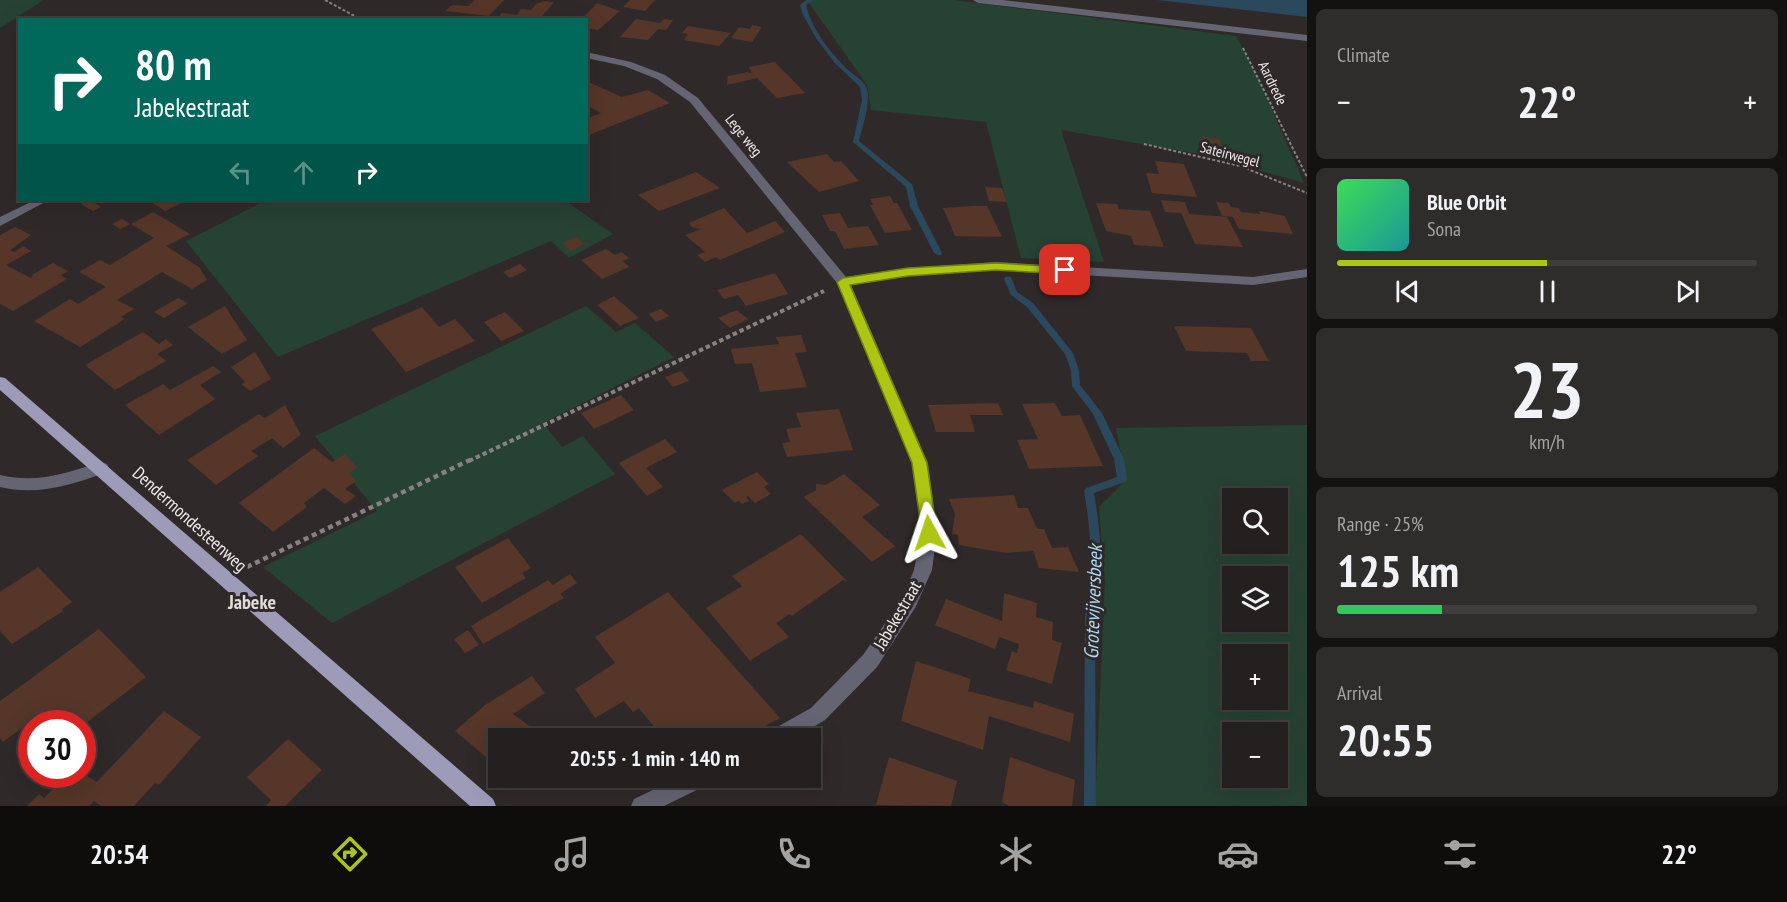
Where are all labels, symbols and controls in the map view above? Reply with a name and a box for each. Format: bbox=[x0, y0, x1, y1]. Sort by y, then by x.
text: 80 m bbox=[135, 37, 212, 92]
icon: right bbox=[36, 42, 114, 120]
text: Climate bbox=[1337, 42, 1390, 68]
street label: Aardrede bbox=[1254, 58, 1292, 108]
text: 22° bbox=[1517, 72, 1577, 130]
text: − bbox=[1337, 80, 1351, 123]
text: + bbox=[1743, 80, 1757, 123]
text: Jabekestraat bbox=[135, 90, 250, 124]
street label: Lege weg bbox=[721, 110, 767, 160]
street label: Sateirwegel bbox=[1198, 137, 1262, 171]
icon: left bbox=[224, 156, 257, 189]
icon: ahead bbox=[287, 156, 320, 189]
icon: right bbox=[350, 156, 383, 189]
text: Blue Orbit bbox=[1427, 188, 1506, 216]
text: Sona bbox=[1427, 216, 1461, 242]
pin bbox=[1039, 244, 1090, 295]
icon: arrive bbox=[1048, 253, 1081, 286]
icon: previous bbox=[1391, 275, 1424, 308]
icon: pause bbox=[1531, 275, 1564, 308]
icon: next bbox=[1671, 275, 1704, 308]
text: 23 bbox=[1510, 339, 1584, 440]
text: km/h bbox=[1529, 429, 1565, 455]
street label: Dendermondesteenweg bbox=[128, 461, 252, 577]
map controls bbox=[1222, 488, 1288, 788]
button: search bbox=[1222, 488, 1288, 554]
position arrow bbox=[897, 501, 961, 565]
text: Range · 25% bbox=[1337, 511, 1424, 537]
text: 125 km bbox=[1337, 541, 1459, 599]
water label: Grotevijversbeek bbox=[1078, 542, 1108, 660]
button: layers bbox=[1222, 566, 1288, 632]
street label: Jabekestraat bbox=[867, 576, 926, 655]
district label: Jabeke bbox=[227, 589, 276, 615]
button: + bbox=[1222, 644, 1288, 710]
text: Arrival bbox=[1337, 680, 1382, 706]
speed limit sign: 30 bbox=[18, 710, 96, 788]
text: 20:55 bbox=[1337, 710, 1434, 768]
button: − bbox=[1222, 722, 1288, 788]
text: 20:55 · 1 min · 140 m bbox=[569, 744, 740, 772]
icon: directions bbox=[329, 833, 371, 875]
icon: music bbox=[551, 833, 593, 875]
icon: phone bbox=[773, 833, 815, 875]
icon: climate bbox=[995, 833, 1037, 875]
icon: car bbox=[1217, 833, 1259, 875]
icon: filters bbox=[1439, 833, 1481, 875]
text: 20:54 bbox=[90, 837, 148, 871]
text: 22° bbox=[1661, 837, 1697, 871]

